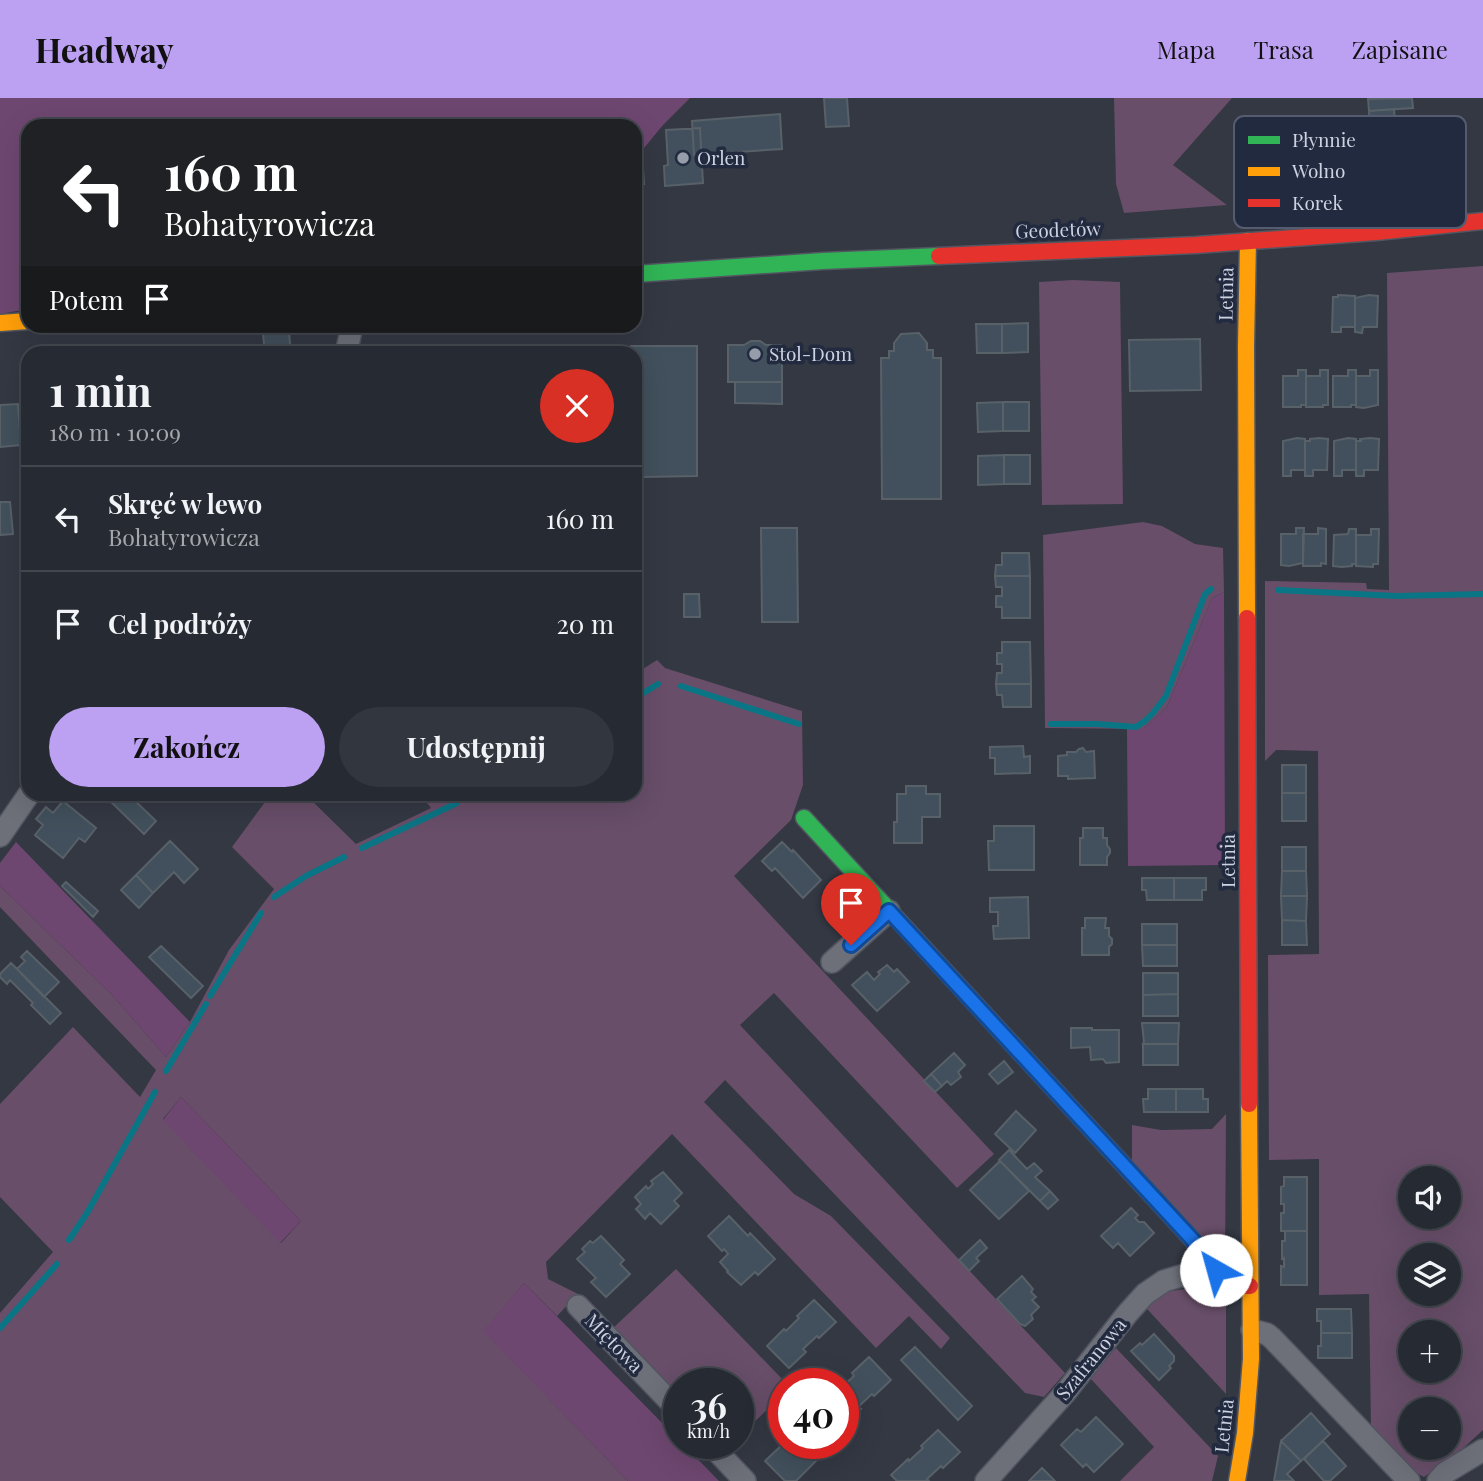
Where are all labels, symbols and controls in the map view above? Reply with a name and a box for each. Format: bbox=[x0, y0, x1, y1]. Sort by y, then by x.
text: Headway bbox=[35, 27, 174, 71]
text: Mapa bbox=[1157, 33, 1215, 65]
text: Trasa bbox=[1253, 33, 1314, 65]
text: Zapisane bbox=[1352, 33, 1448, 65]
legend bbox=[1234, 116, 1466, 228]
text: Płynnie bbox=[1292, 126, 1356, 152]
text: 160 m bbox=[164, 138, 298, 203]
place label: Orlen bbox=[697, 144, 746, 170]
icon: left bbox=[49, 147, 140, 238]
marker: Orlen bbox=[675, 150, 691, 166]
text: Wolno bbox=[1291, 157, 1345, 183]
text: Korek bbox=[1292, 189, 1344, 215]
text: Bohatyrowicza bbox=[164, 201, 375, 244]
street label: Geodetów bbox=[1015, 215, 1102, 243]
street label: Letnia bbox=[1212, 266, 1238, 321]
icon: arrive bbox=[138, 280, 176, 318]
text: Potem bbox=[49, 282, 124, 317]
place label: Stol-Dom bbox=[769, 340, 852, 366]
marker: Stol-Dom bbox=[747, 346, 763, 362]
text: 1 min bbox=[49, 362, 152, 418]
button: close bbox=[540, 369, 614, 443]
text: 180 m · 10:09 bbox=[49, 416, 181, 447]
text: Skręć w lewo bbox=[108, 486, 262, 521]
icon: left bbox=[49, 500, 87, 538]
text: 160 m bbox=[546, 501, 614, 536]
text: Bohatyrowicza bbox=[108, 521, 260, 552]
icon: arrive bbox=[49, 605, 87, 643]
text: Cel podróży bbox=[108, 606, 252, 641]
text: 20 m bbox=[556, 606, 614, 641]
button: Zakończ bbox=[49, 707, 325, 787]
button: Udostępnij bbox=[339, 707, 614, 787]
street label: Letnia bbox=[1214, 834, 1240, 888]
pin bbox=[821, 873, 881, 945]
icon: arrive bbox=[832, 884, 870, 922]
map controls bbox=[1398, 1166, 1461, 1460]
button: sound bbox=[1398, 1166, 1461, 1229]
position arrow bbox=[1179, 1233, 1253, 1307]
button: layers bbox=[1398, 1243, 1461, 1306]
street label: Miętowa bbox=[580, 1307, 650, 1378]
street label: Szafranowa bbox=[1049, 1311, 1132, 1405]
button: + bbox=[1398, 1320, 1461, 1383]
speed limit sign: 40 bbox=[768, 1368, 859, 1459]
text: 36 bbox=[690, 1381, 727, 1428]
street label: Letnia bbox=[1207, 1397, 1239, 1454]
button: − bbox=[1398, 1397, 1461, 1460]
text: km/h bbox=[687, 1419, 730, 1443]

